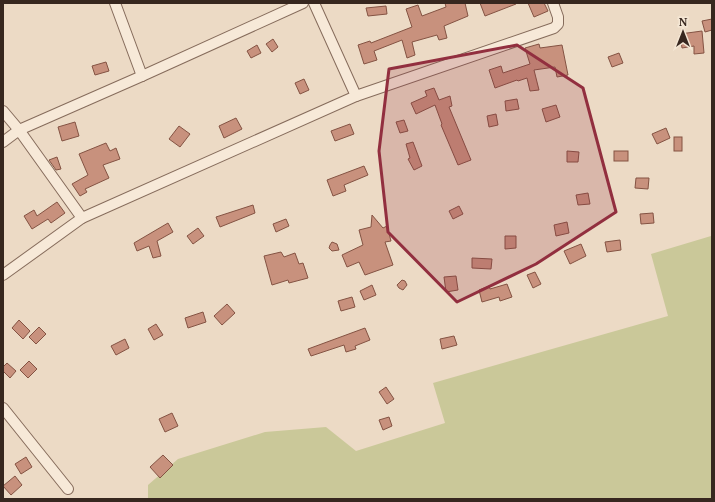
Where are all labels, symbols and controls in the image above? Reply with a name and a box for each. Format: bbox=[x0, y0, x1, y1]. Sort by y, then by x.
north arrow bbox=[663, 12, 703, 52]
text: N bbox=[679, 14, 688, 29]

